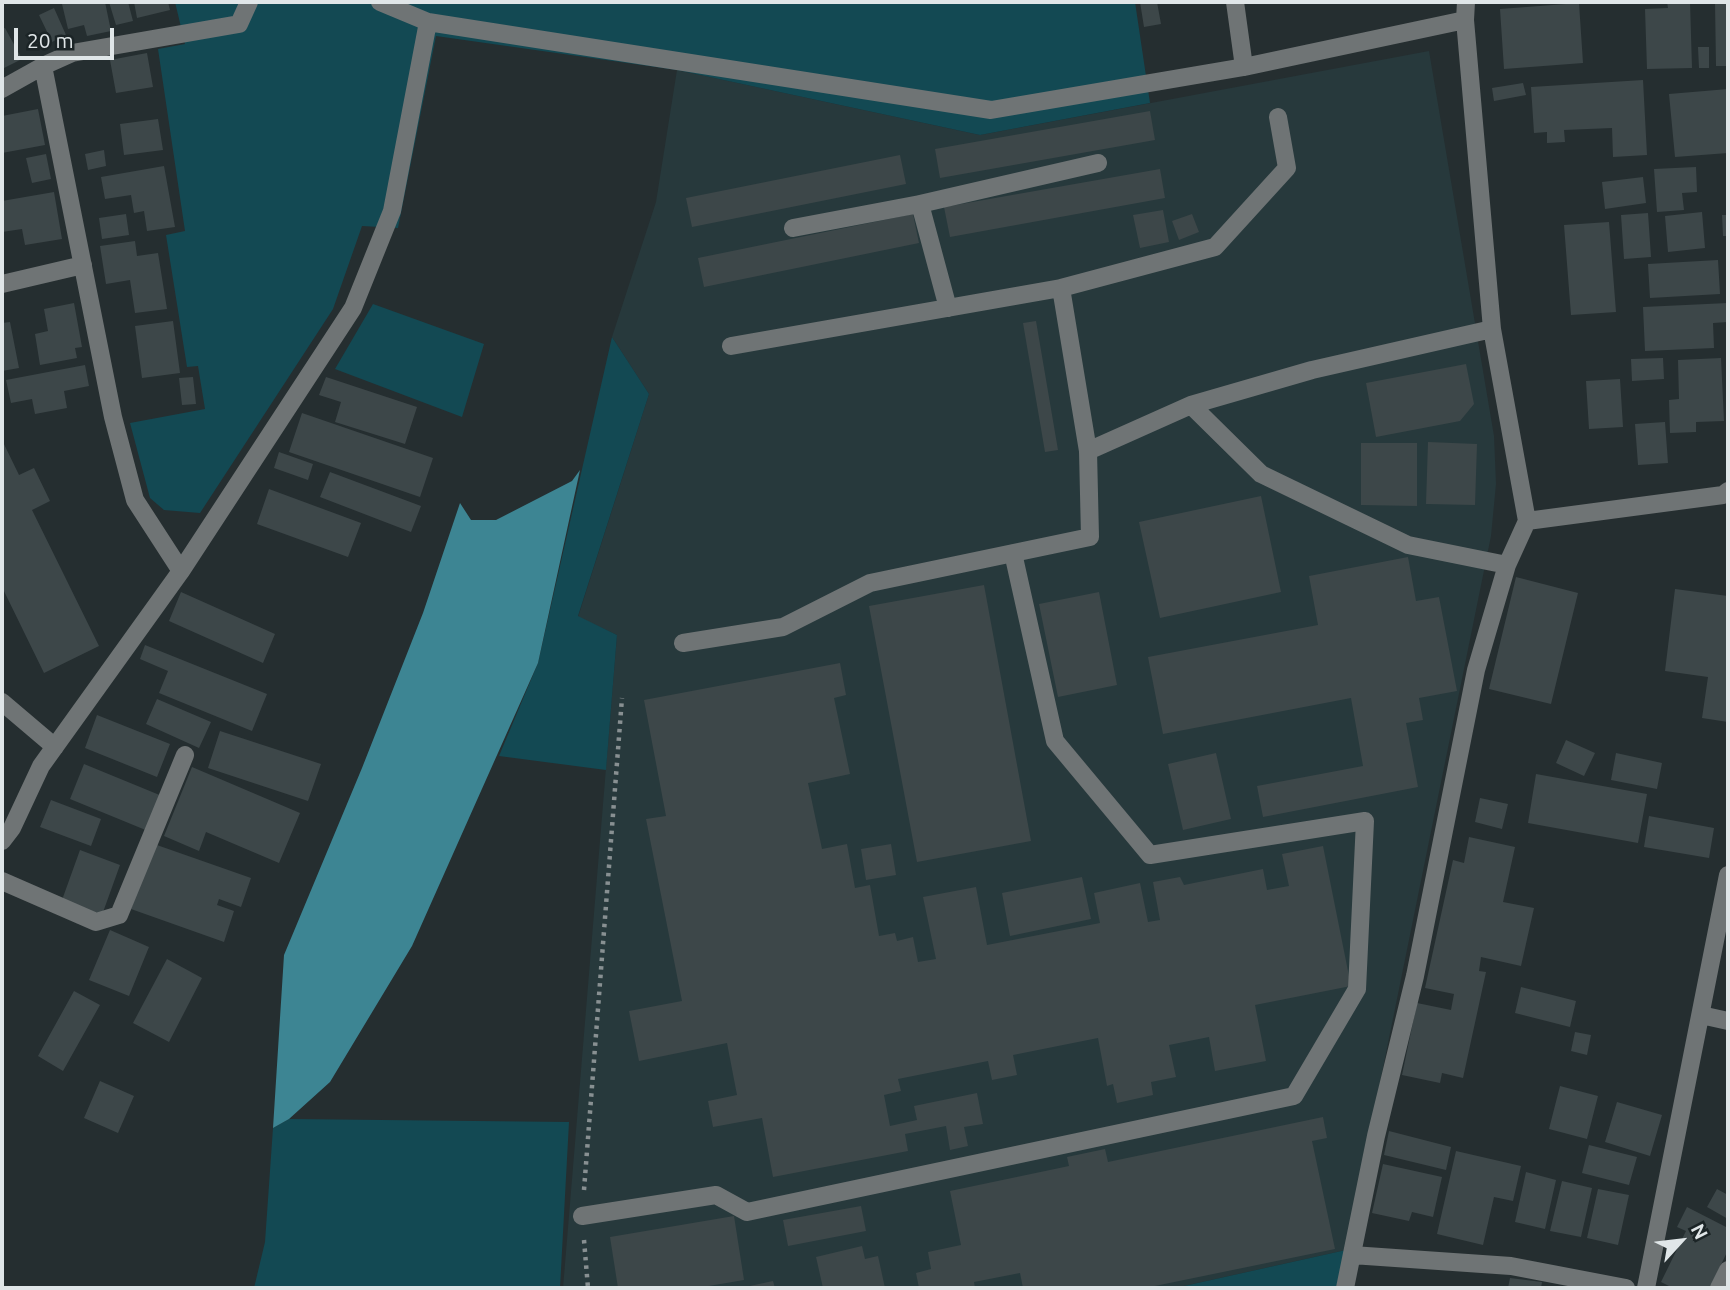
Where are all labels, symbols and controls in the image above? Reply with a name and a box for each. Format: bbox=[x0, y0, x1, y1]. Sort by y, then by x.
scale bar bbox=[18, 14, 117, 58]
text: 20 m bbox=[27, 28, 74, 52]
north arrow bbox=[1646, 1206, 1716, 1276]
text: N bbox=[1687, 1220, 1713, 1243]

